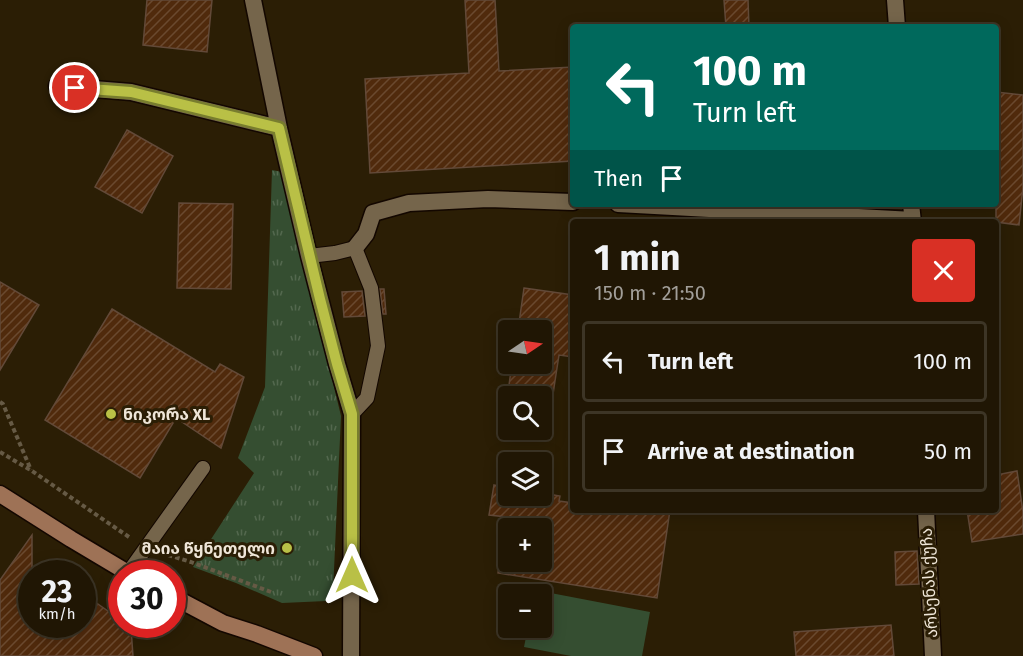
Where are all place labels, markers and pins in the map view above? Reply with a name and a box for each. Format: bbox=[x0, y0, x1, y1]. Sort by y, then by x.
pin bbox=[49, 62, 100, 113]
place label: ნიკორა XL bbox=[123, 405, 210, 424]
marker: ნიკორა XL bbox=[104, 407, 118, 421]
place label: მაია წყნეთელი bbox=[142, 539, 275, 559]
marker: მაია წყნეთელი bbox=[280, 541, 294, 555]

